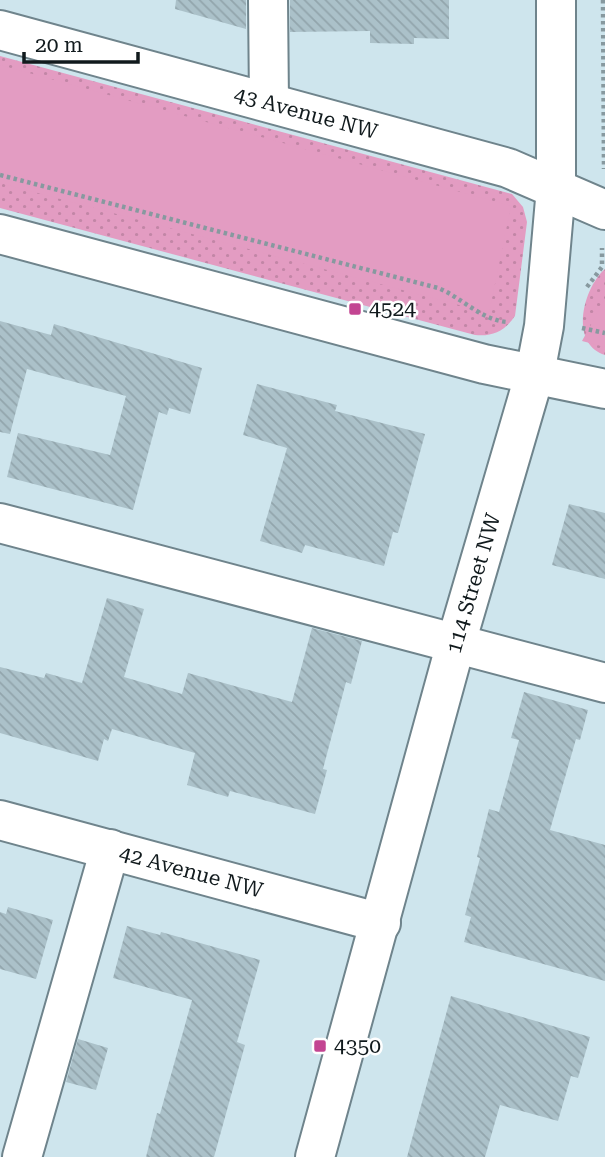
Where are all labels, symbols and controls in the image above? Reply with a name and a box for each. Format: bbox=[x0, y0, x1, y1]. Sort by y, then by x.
scale bar bbox=[24, 21, 138, 65]
text: 20 m bbox=[35, 33, 83, 57]
street label: 43 Avenue NW bbox=[232, 82, 381, 144]
place label: 4524 bbox=[369, 297, 416, 321]
marker: 4524 bbox=[347, 301, 363, 317]
street label: 114 Street NW bbox=[442, 510, 505, 656]
street label: 42 Avenue NW bbox=[117, 841, 266, 903]
place label: 4350 bbox=[334, 1034, 381, 1058]
marker: 4350 bbox=[312, 1038, 328, 1054]

